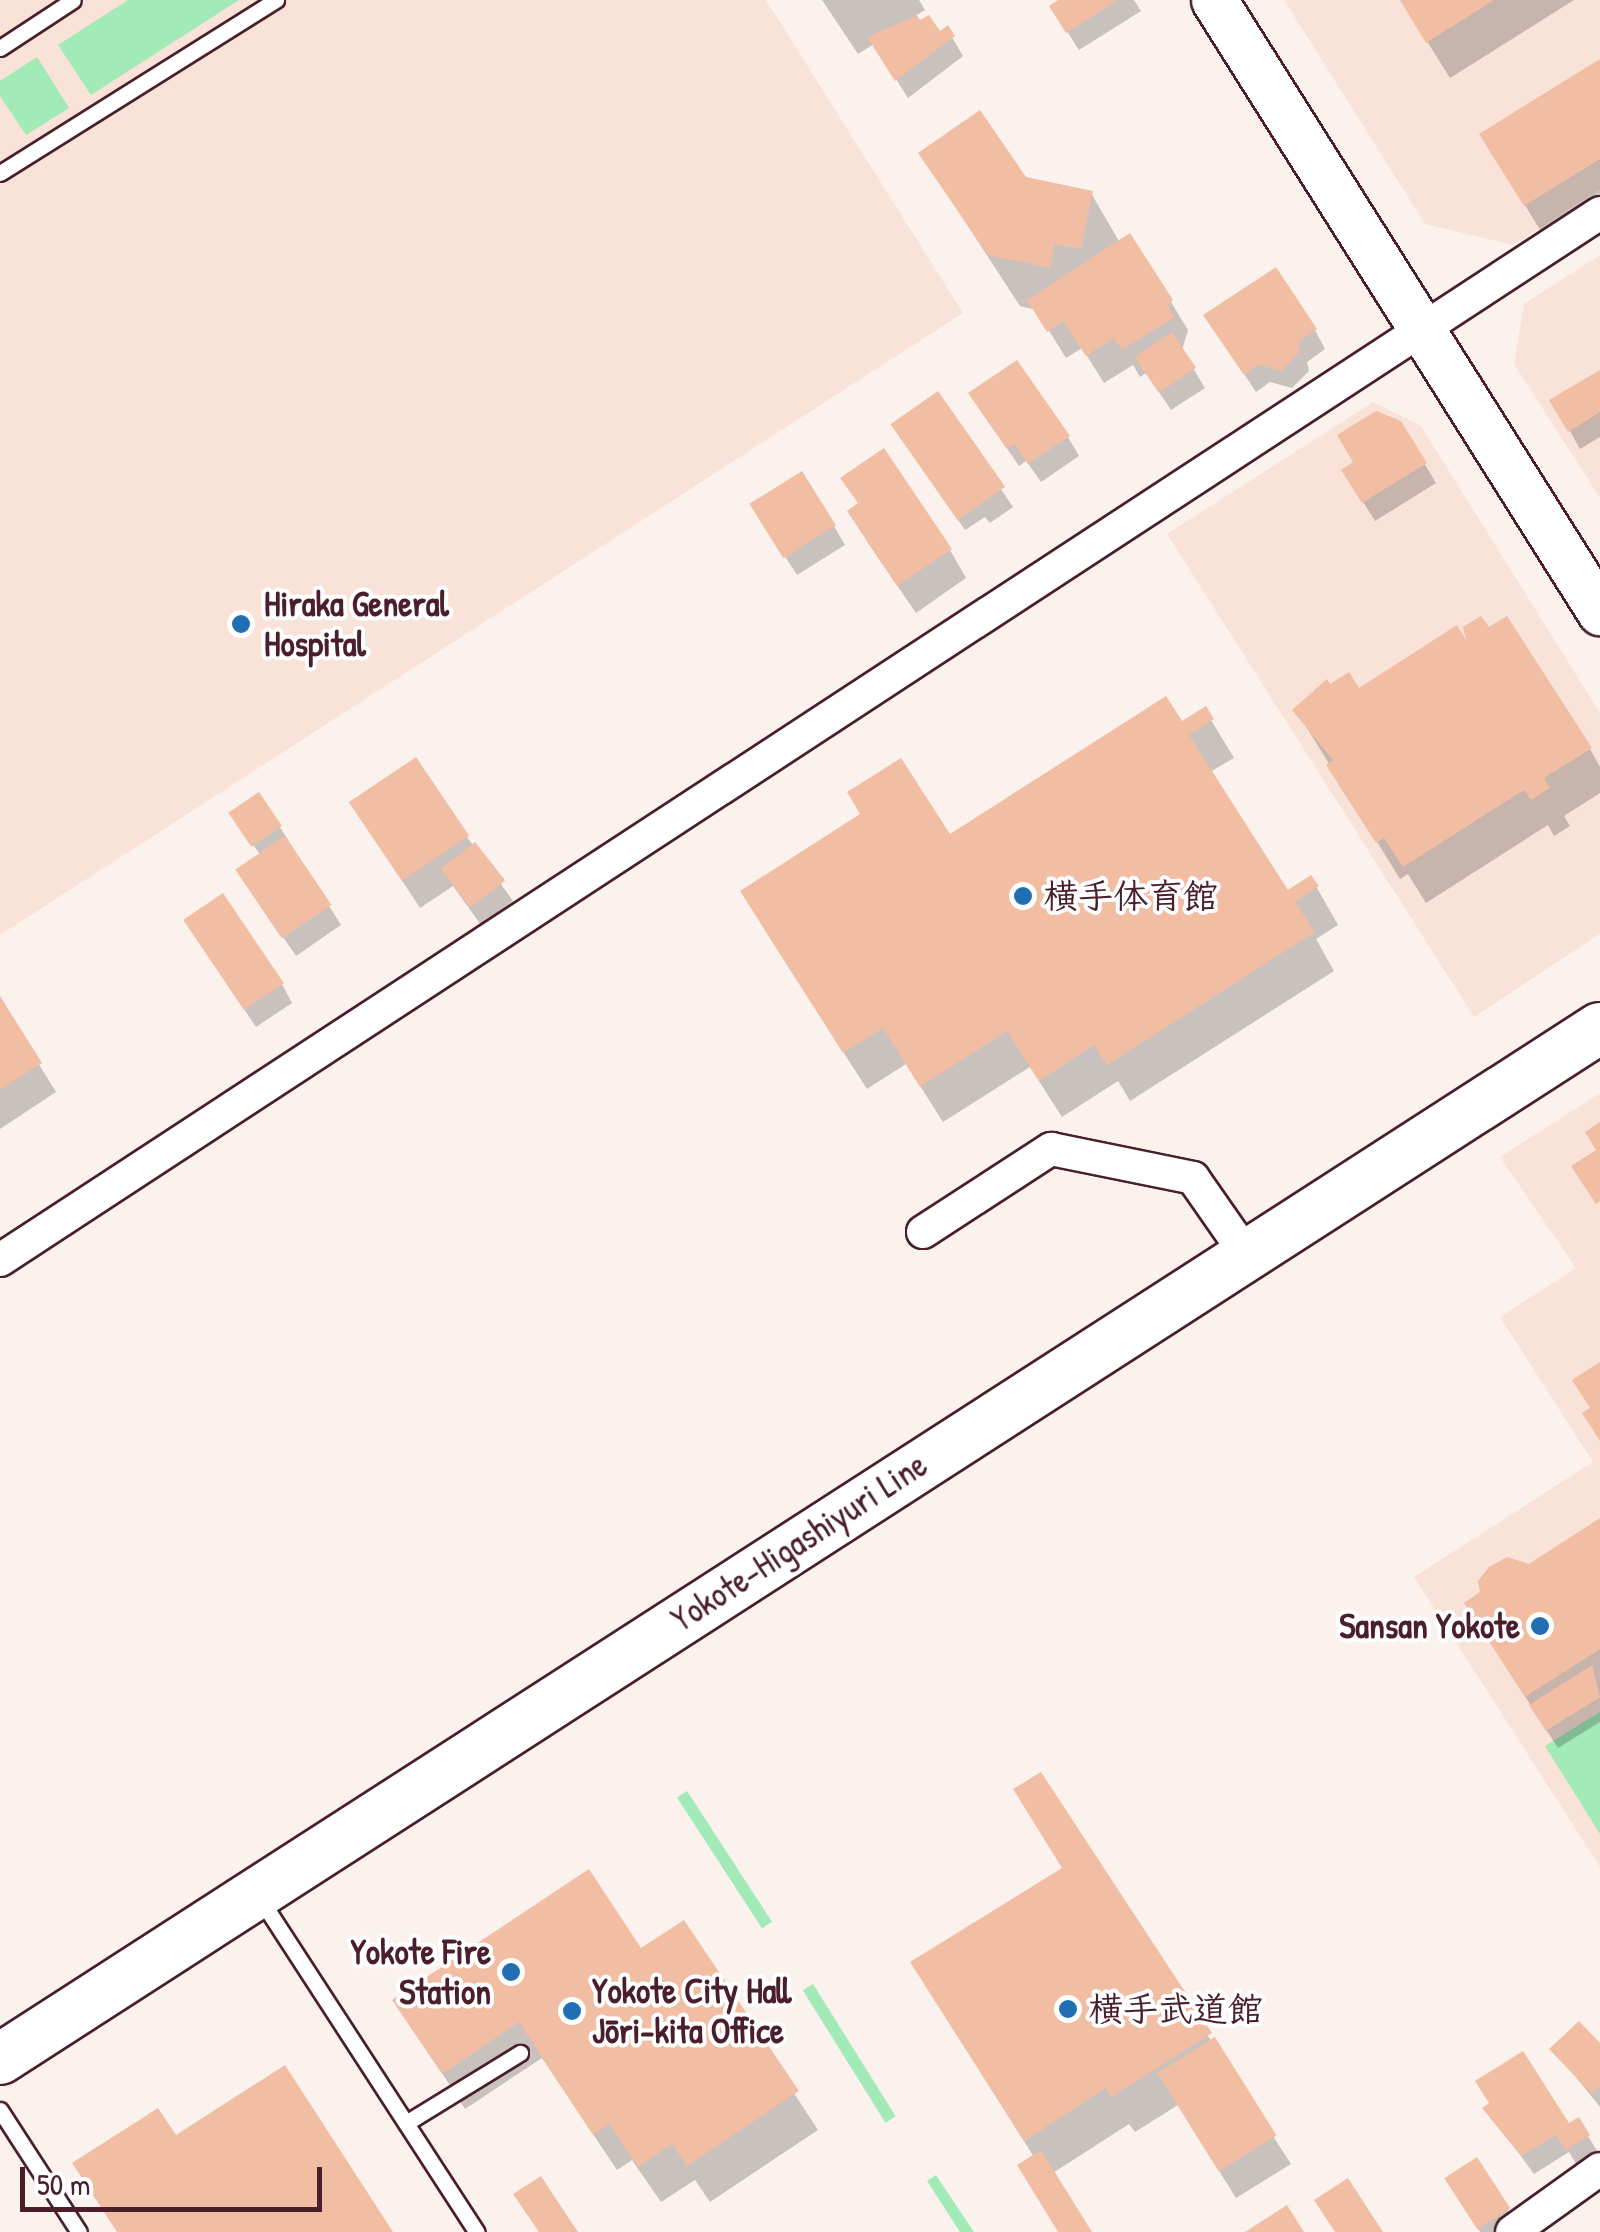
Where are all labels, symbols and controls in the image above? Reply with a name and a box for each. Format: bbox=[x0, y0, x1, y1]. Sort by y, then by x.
place label: Hiraka General Hospital bbox=[264, 583, 449, 665]
marker: Hiraka General Hospital bbox=[228, 611, 254, 637]
place label: 横手体育館 bbox=[1043, 875, 1218, 917]
marker: 横手体育館 bbox=[1012, 885, 1034, 907]
street label: Yokote-Higashiyuri Line bbox=[663, 1444, 935, 1640]
place label: Sansan Yokote bbox=[1339, 1605, 1520, 1647]
marker: Sansan Yokote bbox=[1529, 1615, 1551, 1637]
place label: Yokote Fire Station bbox=[350, 1931, 491, 2013]
marker: Yokote Fire Station bbox=[500, 1961, 522, 1983]
place label: Yokote City Hall Jōri-kita Office bbox=[592, 1970, 791, 2052]
place label: 横手武道館 bbox=[1088, 1988, 1263, 2030]
marker: 横手武道館 bbox=[1057, 1998, 1079, 2020]
marker: Yokote City Hall Jōri-kita Office bbox=[561, 2000, 583, 2022]
scale bar bbox=[25, 2147, 328, 2209]
text: 50 m bbox=[37, 2164, 90, 2204]

